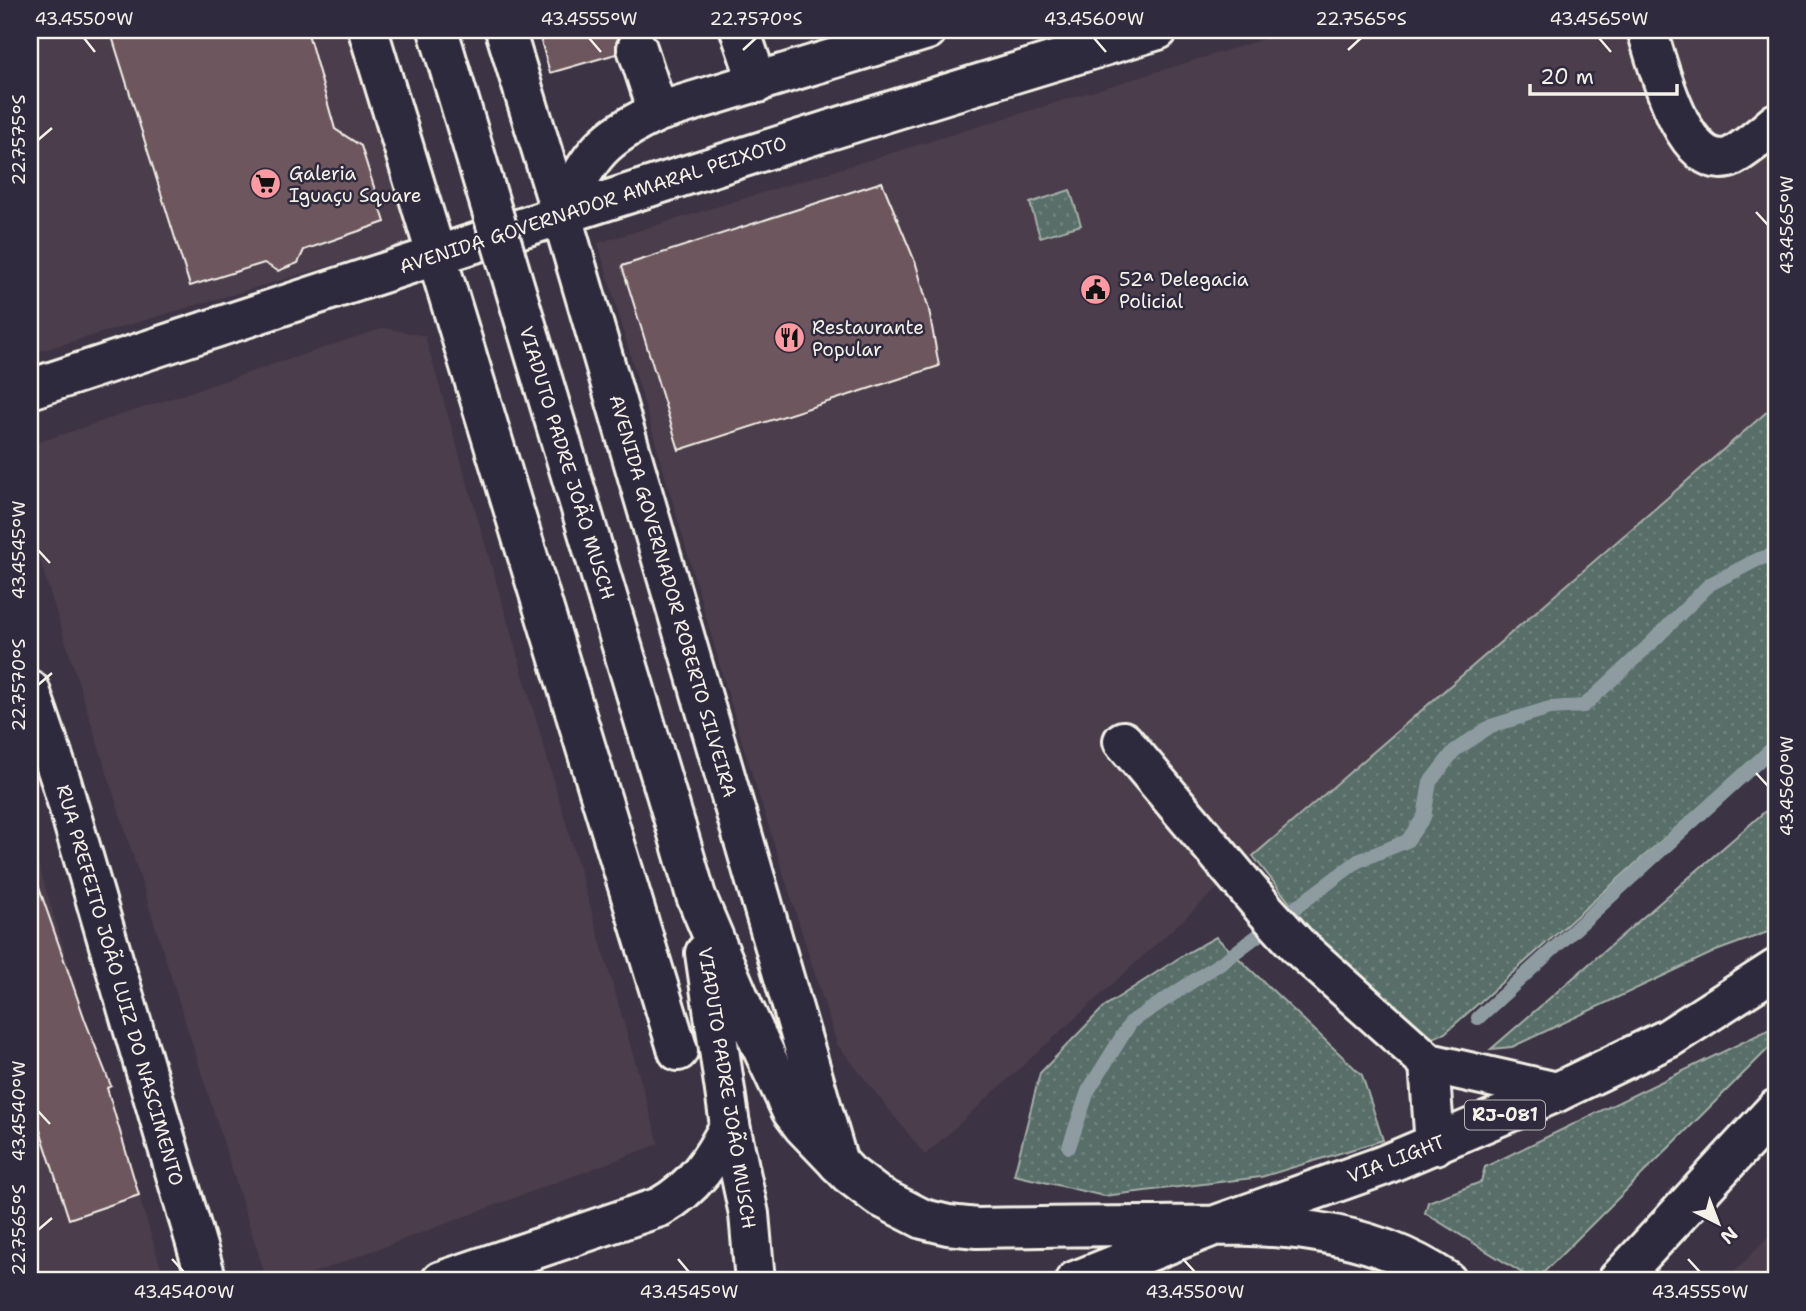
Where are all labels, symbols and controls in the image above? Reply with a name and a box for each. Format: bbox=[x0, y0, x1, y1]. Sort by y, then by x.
text: 43.4550°W bbox=[34, 7, 134, 31]
text: 43.4555°W bbox=[540, 7, 638, 31]
text: 22.7570°S bbox=[710, 7, 802, 31]
text: 43.4560°W bbox=[1044, 7, 1144, 31]
text: 22.7565°S bbox=[1315, 7, 1407, 31]
text: 43.4565°W bbox=[1550, 7, 1648, 31]
scale bar bbox=[1530, 52, 1676, 96]
text: 20 m bbox=[1540, 63, 1594, 91]
text: 22.7575°S bbox=[7, 94, 31, 186]
street label: AVENIDA GOVERNADOR AMARAL PEIXOTO bbox=[396, 130, 790, 280]
place label: Galeria Iguaçu Square bbox=[289, 161, 421, 208]
supermarket icon: Galeria Iguaçu Square bbox=[249, 167, 283, 201]
text: 43.4565°W bbox=[1775, 176, 1799, 274]
place label: 52ª Delegacia Policial bbox=[1119, 267, 1249, 314]
public building icon: 52ª Delegacia Policial bbox=[1079, 273, 1113, 307]
place label: Restaurante Popular bbox=[812, 315, 924, 362]
restaurant icon: Restaurante Popular bbox=[772, 321, 806, 355]
street label: VIADUTO PADRE JOÃO MUSCH bbox=[513, 323, 622, 603]
street label: AVENIDA GOVERNADOR ROBERTO SILVEIRA bbox=[603, 392, 743, 801]
text: 43.4545°W bbox=[7, 501, 31, 599]
text: 22.7570°S bbox=[7, 639, 31, 731]
text: 43.4560°W bbox=[1775, 736, 1799, 836]
street label: RUA PREFEITO JOÃO LUIZ DO NASCIMENTO bbox=[51, 781, 190, 1188]
street label: VIADUTO PADRE JOÃO MUSCH bbox=[692, 945, 763, 1231]
text: 43.4540°W bbox=[7, 1061, 31, 1161]
road number: RJ-081 bbox=[1465, 1100, 1545, 1130]
street label: VIA LIGHT bbox=[1344, 1129, 1448, 1189]
text: 22.7565°S bbox=[7, 1184, 31, 1276]
north arrow bbox=[1684, 1188, 1754, 1258]
text: N bbox=[1715, 1221, 1743, 1250]
text: 43.4540°W bbox=[134, 1280, 234, 1304]
text: 43.4545°W bbox=[640, 1280, 738, 1304]
text: 43.4550°W bbox=[1145, 1280, 1245, 1304]
text: 43.4555°W bbox=[1651, 1280, 1749, 1304]

